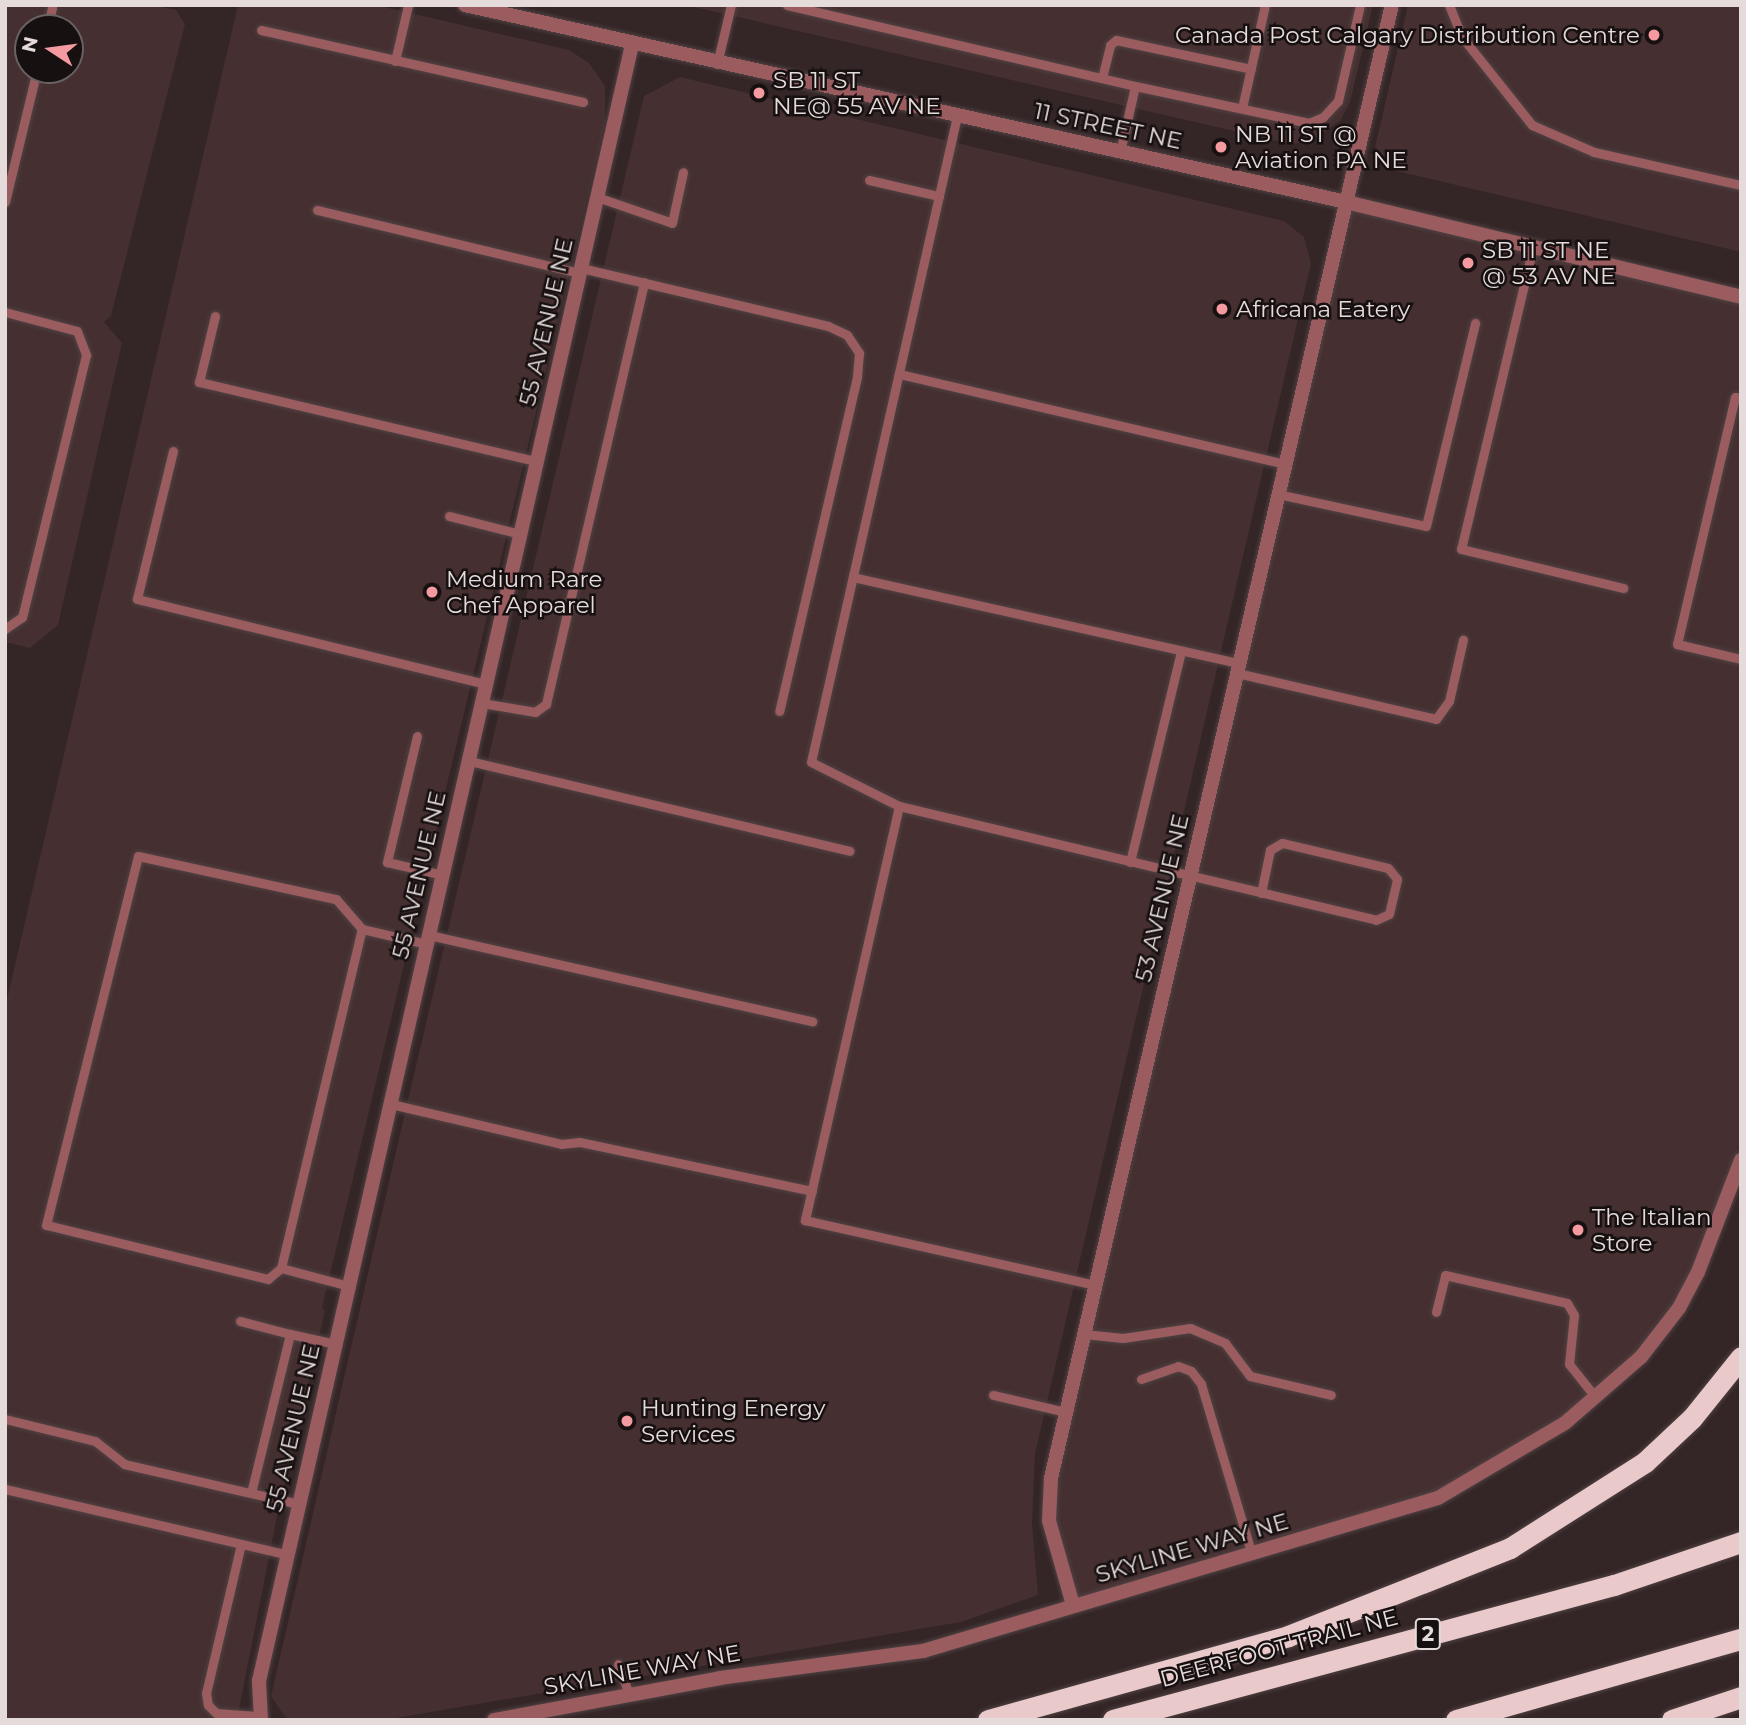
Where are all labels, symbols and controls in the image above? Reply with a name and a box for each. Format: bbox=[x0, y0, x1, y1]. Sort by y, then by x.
north arrow bbox=[14, 14, 84, 84]
place label: Canada Post Calgary Distribution Centre bbox=[1175, 21, 1640, 49]
marker: Canada Post Calgary Distribution Centre bbox=[1646, 27, 1662, 43]
text: N bbox=[17, 35, 43, 55]
place label: SB 11 ST NE@ 55 AV NE bbox=[773, 66, 941, 120]
marker: SB 11 ST NE@ 55 AV NE bbox=[751, 85, 767, 101]
street label: 11 STREET NE bbox=[1032, 97, 1184, 155]
place label: NB 11 ST @ Aviation PA NE bbox=[1235, 120, 1407, 174]
marker: NB 11 ST @ Aviation PA NE bbox=[1213, 139, 1229, 155]
street label: 55 AVENUE NE bbox=[513, 236, 579, 408]
place label: SB 11 ST NE @ 53 AV NE bbox=[1482, 236, 1616, 290]
marker: SB 11 ST NE @ 53 AV NE bbox=[1460, 255, 1476, 271]
place label: Africana Eatery bbox=[1236, 295, 1410, 323]
marker: Africana Eatery bbox=[1214, 301, 1230, 317]
place label: Medium Rare Chef Apparel bbox=[446, 565, 602, 619]
marker: Medium Rare Chef Apparel bbox=[424, 584, 440, 600]
street label: 55 AVENUE NE bbox=[386, 789, 452, 961]
street label: 53 AVENUE NE bbox=[1129, 812, 1195, 984]
place label: The Italian Store bbox=[1592, 1203, 1712, 1257]
marker: The Italian Store bbox=[1570, 1222, 1586, 1238]
street label: 55 AVENUE NE bbox=[260, 1342, 326, 1514]
place label: Hunting Energy Services bbox=[641, 1394, 825, 1448]
marker: Hunting Energy Services bbox=[619, 1413, 635, 1429]
street label: SKYLINE WAY NE bbox=[1092, 1507, 1292, 1589]
street label: DEERFOOT TRAIL NE bbox=[1157, 1603, 1401, 1693]
road number: 2 bbox=[1414, 1616, 1442, 1652]
street label: SKYLINE WAY NE bbox=[542, 1639, 742, 1701]

